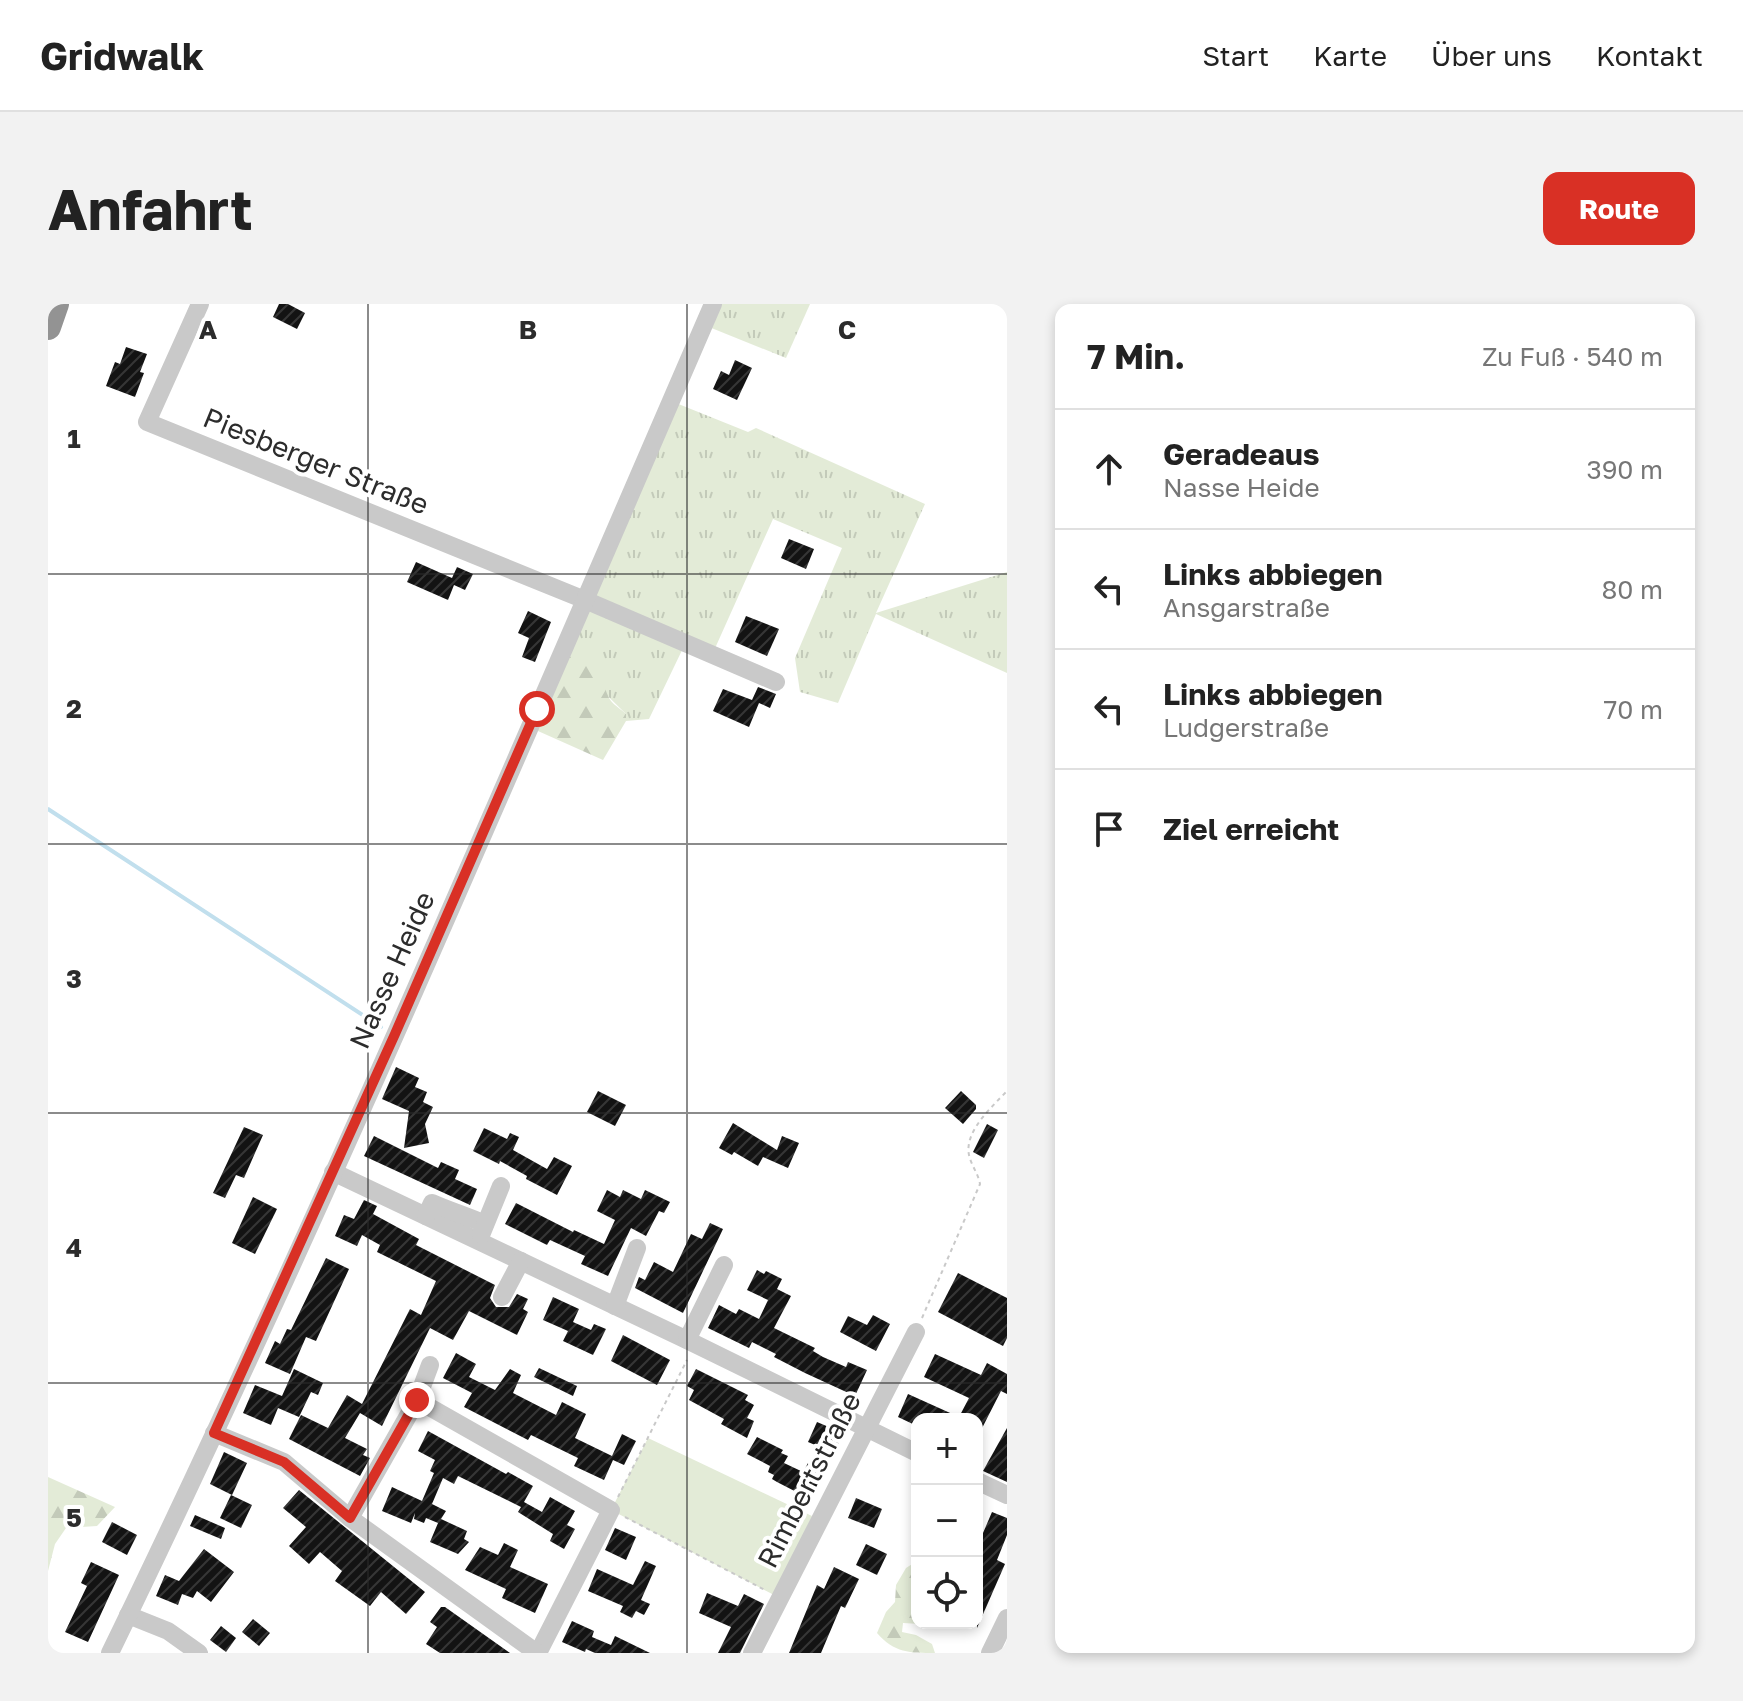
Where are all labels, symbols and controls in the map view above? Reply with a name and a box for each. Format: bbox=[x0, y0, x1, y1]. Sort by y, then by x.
text: Gridwalk bbox=[40, 33, 204, 78]
text: Start bbox=[1202, 39, 1269, 72]
text: Karte bbox=[1313, 39, 1387, 72]
text: Über uns bbox=[1431, 39, 1552, 72]
text: Kontakt bbox=[1596, 39, 1703, 72]
button: Route bbox=[1543, 172, 1695, 245]
text: Anfahrt bbox=[48, 175, 253, 242]
text: A bbox=[199, 314, 218, 345]
text: B bbox=[519, 314, 537, 345]
text: C bbox=[838, 314, 856, 345]
text: 7 Min. bbox=[1087, 336, 1185, 376]
text: Zu Fuß · 540 m bbox=[1482, 341, 1663, 372]
street label: Piesberger Straße bbox=[199, 400, 434, 521]
text: 1 bbox=[67, 423, 81, 454]
text: Geradeaus bbox=[1163, 436, 1320, 472]
icon: ahead bbox=[1087, 447, 1131, 491]
text: 390 m bbox=[1586, 454, 1663, 485]
text: Nasse Heide bbox=[1163, 472, 1319, 503]
text: Links abbiegen bbox=[1163, 556, 1383, 592]
icon: left bbox=[1087, 567, 1131, 611]
text: 80 m bbox=[1602, 574, 1663, 605]
text: Ansgarstraße bbox=[1163, 592, 1330, 623]
text: Links abbiegen bbox=[1163, 676, 1383, 712]
icon: left bbox=[1087, 687, 1131, 731]
route start bbox=[519, 691, 555, 727]
text: 2 bbox=[66, 693, 82, 724]
text: 70 m bbox=[1604, 694, 1663, 725]
text: Ludgerstraße bbox=[1163, 712, 1329, 743]
icon: arrive bbox=[1087, 807, 1131, 851]
text: Ziel erreicht bbox=[1163, 811, 1339, 847]
street label: Nasse Heide bbox=[342, 886, 441, 1053]
text: 3 bbox=[66, 963, 82, 994]
text: 4 bbox=[66, 1232, 82, 1263]
route end bbox=[399, 1382, 435, 1418]
street label: Rimbertstraße bbox=[750, 1387, 867, 1573]
map controls bbox=[911, 1413, 983, 1629]
button: + bbox=[911, 1413, 983, 1485]
button: − bbox=[911, 1485, 983, 1557]
text: 5 bbox=[66, 1502, 82, 1533]
button: locate bbox=[911, 1557, 983, 1629]

